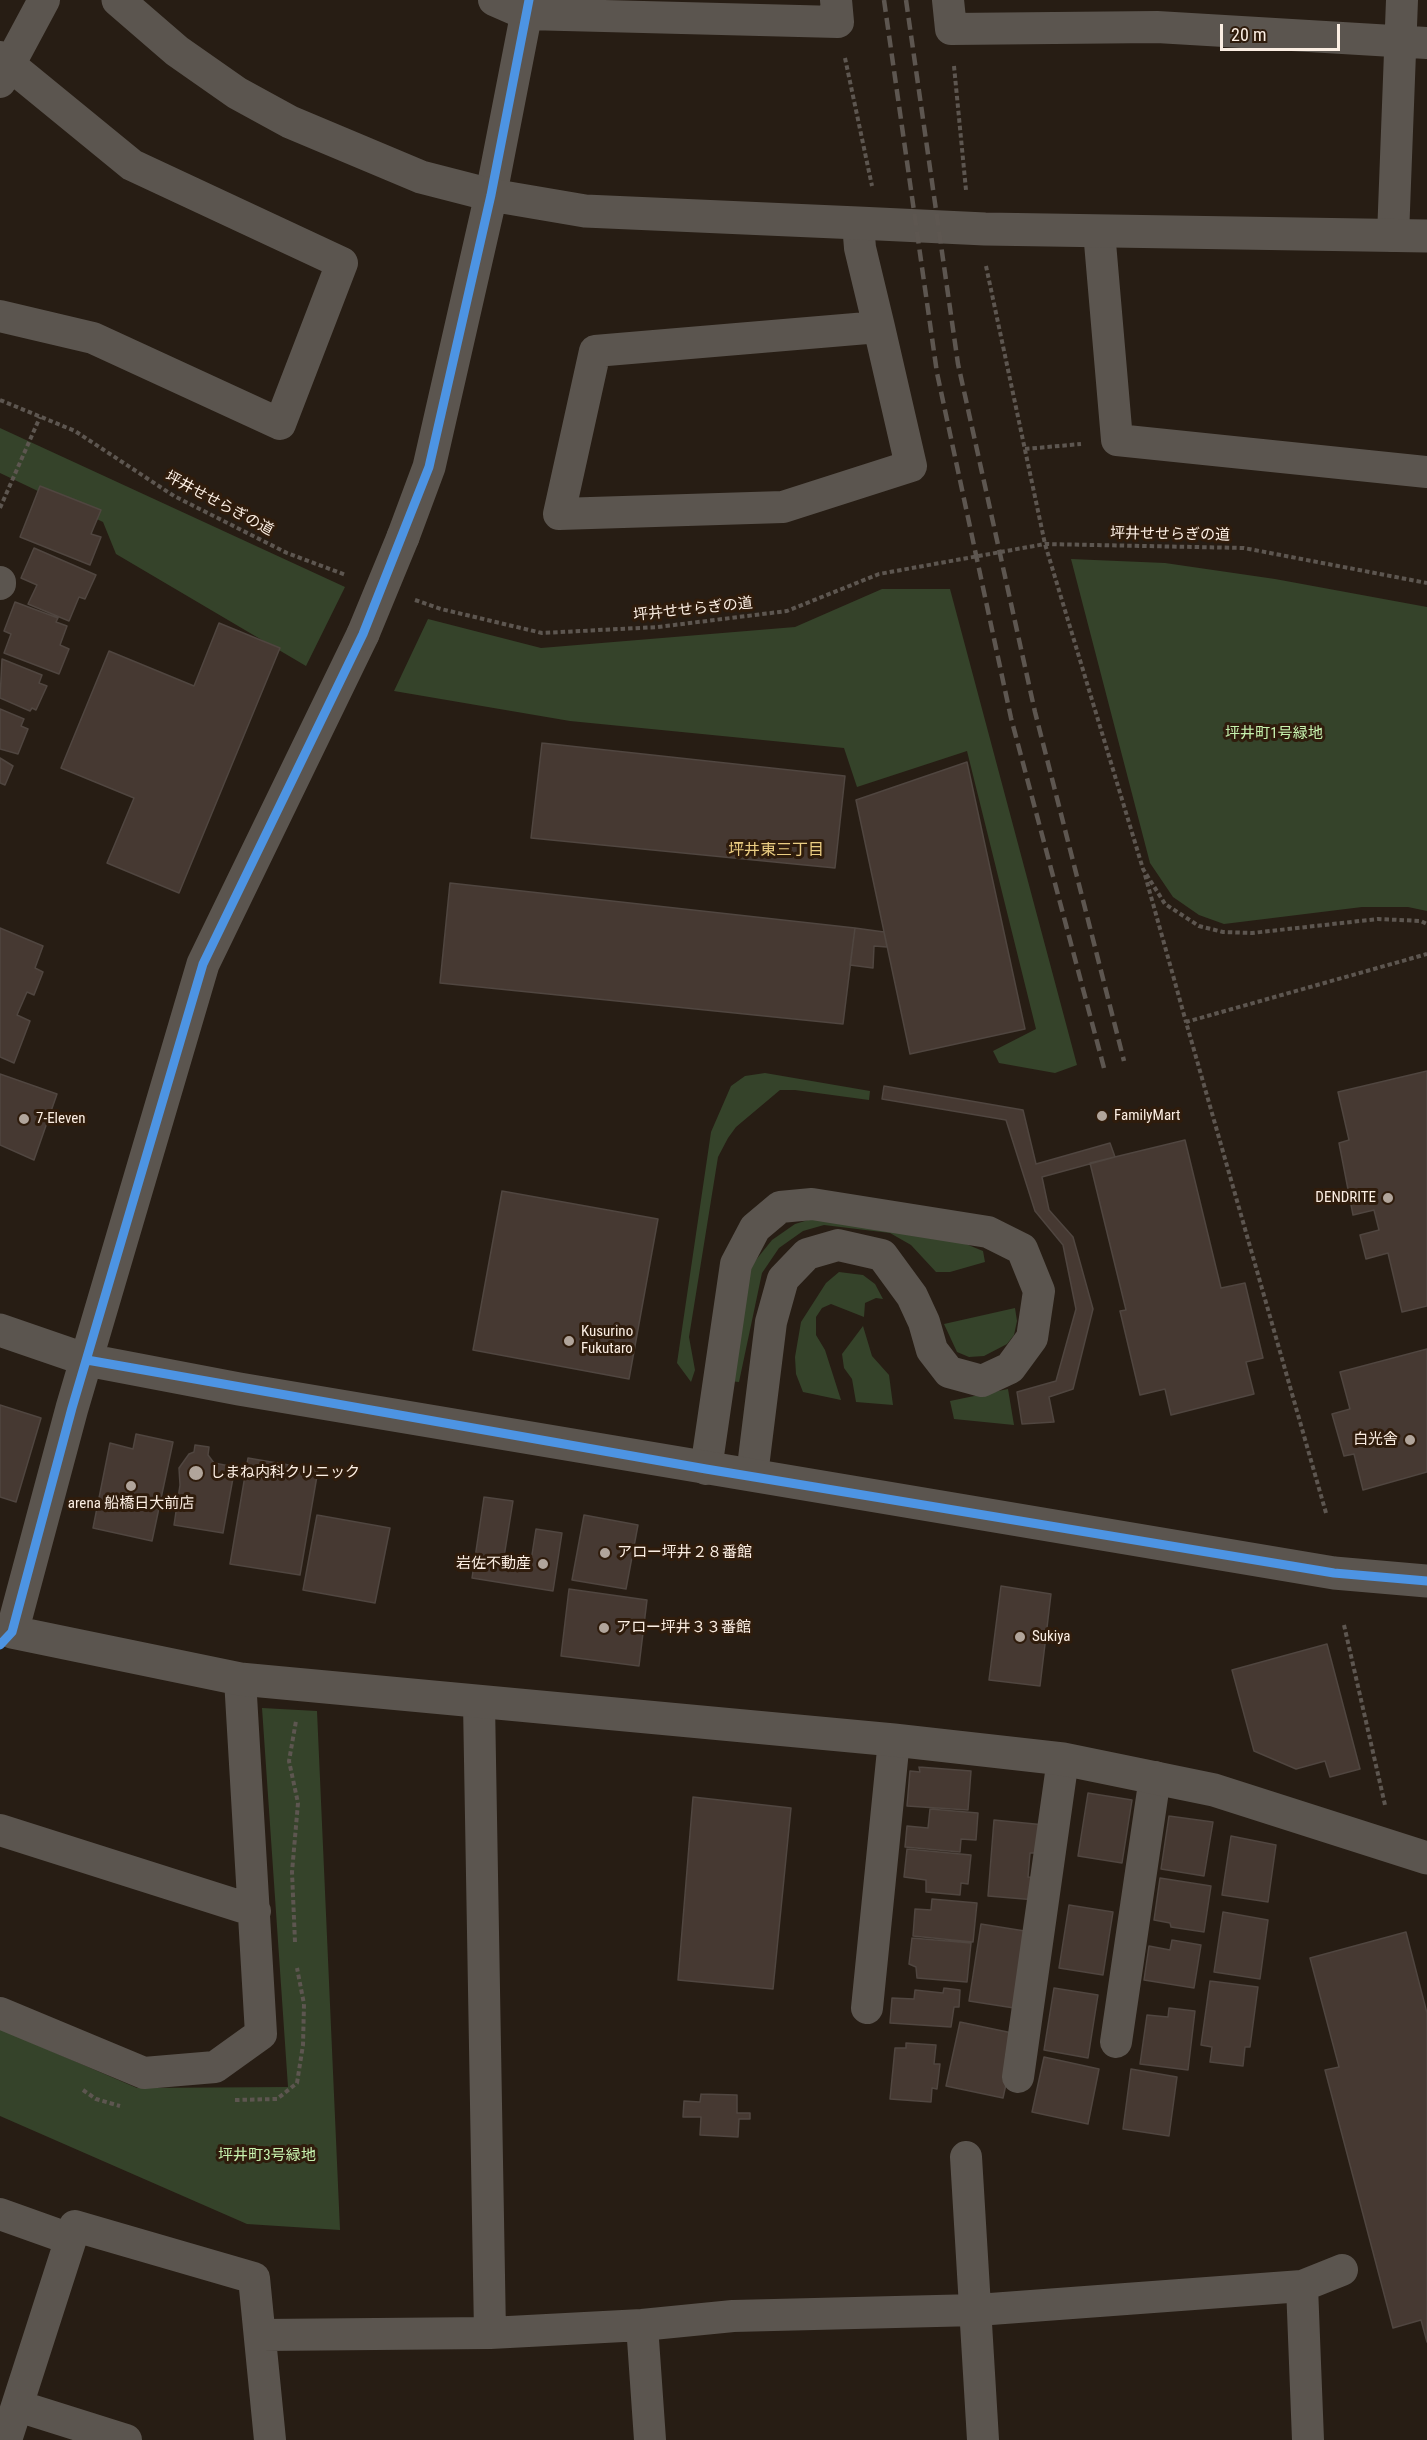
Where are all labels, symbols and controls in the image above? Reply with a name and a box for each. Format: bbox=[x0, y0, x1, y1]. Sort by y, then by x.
scale bar bbox=[1223, 12, 1343, 50]
text: 20 m bbox=[1231, 24, 1266, 45]
street label: 坪井せせらぎの道 bbox=[162, 468, 276, 540]
street label: 坪井せせらぎの道 bbox=[1110, 525, 1230, 545]
street label: 坪井せせらぎの道 bbox=[632, 595, 754, 625]
park label: 坪井町1号緑地 bbox=[1225, 725, 1323, 743]
district label: 坪井東三丁目 bbox=[728, 841, 824, 861]
place label: FamilyMart bbox=[1114, 1107, 1180, 1125]
marker: FamilyMart bbox=[1095, 1109, 1109, 1123]
place label: 7-Eleven bbox=[36, 1110, 86, 1128]
marker: 7-Eleven bbox=[17, 1112, 31, 1126]
place label: DENDRITE bbox=[1315, 1189, 1376, 1207]
marker: DENDRITE bbox=[1381, 1191, 1395, 1205]
place label: Kusurino Fukutaro bbox=[581, 1323, 633, 1358]
marker: Kusurino Fukutaro bbox=[562, 1334, 576, 1348]
place label: 白光舎 bbox=[1353, 1431, 1398, 1449]
marker: 白光舎 bbox=[1403, 1433, 1417, 1447]
marker: しまね内科クリニック bbox=[187, 1464, 205, 1482]
place label: しまね内科クリニック bbox=[210, 1464, 360, 1482]
marker: arena 船橋日大前店 bbox=[124, 1479, 138, 1493]
place label: arena 船橋日大前店 bbox=[68, 1495, 194, 1513]
place label: アロー坪井２８番館 bbox=[617, 1544, 752, 1562]
marker: アロー坪井２８番館 bbox=[598, 1546, 612, 1560]
place label: 岩佐不動産 bbox=[456, 1555, 531, 1573]
marker: 岩佐不動産 bbox=[536, 1557, 550, 1571]
place label: アロー坪井３３番館 bbox=[616, 1619, 751, 1637]
marker: アロー坪井３３番館 bbox=[597, 1621, 611, 1635]
place label: Sukiya bbox=[1032, 1628, 1071, 1646]
marker: Sukiya bbox=[1013, 1630, 1027, 1644]
park label: 坪井町3号緑地 bbox=[218, 2147, 316, 2165]

